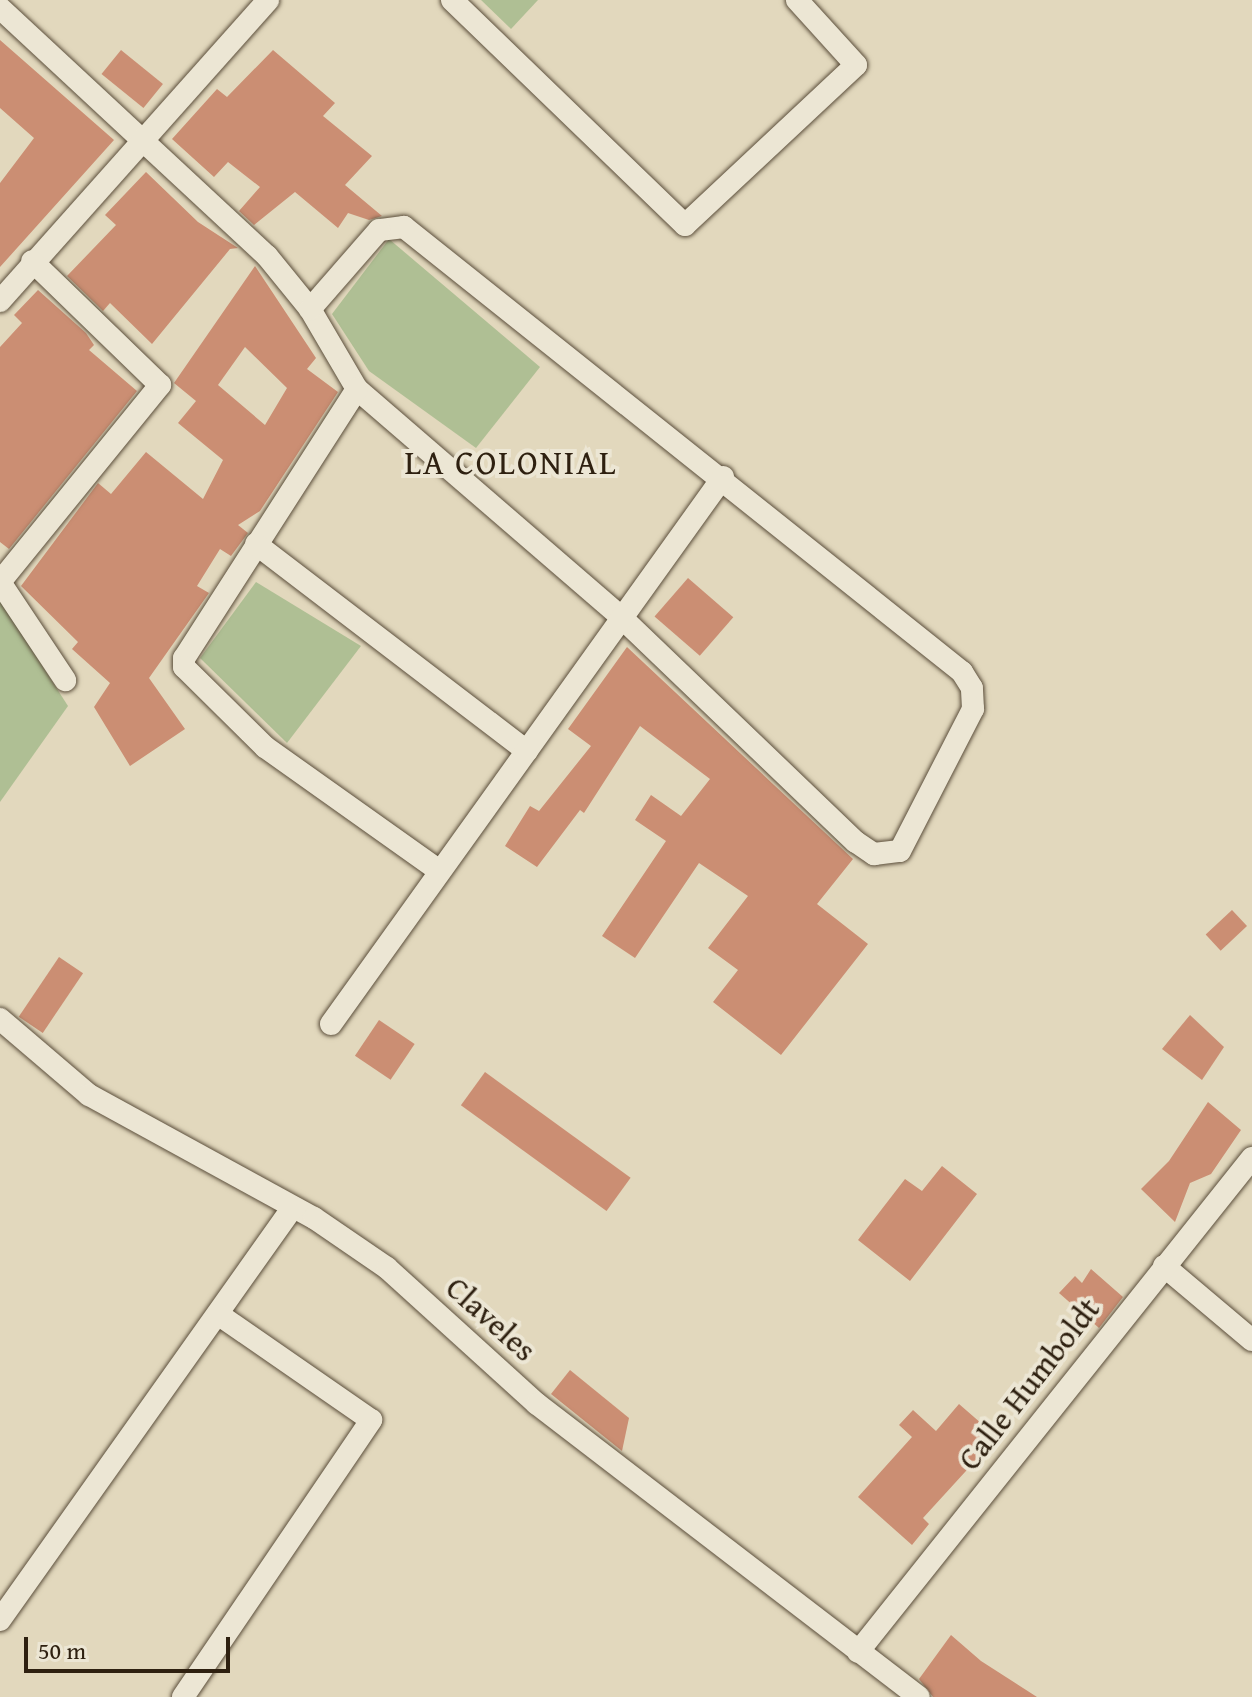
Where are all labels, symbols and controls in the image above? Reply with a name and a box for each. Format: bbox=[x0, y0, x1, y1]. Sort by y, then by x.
district label: LA COLONIAL bbox=[405, 442, 617, 482]
street label: Claveles bbox=[438, 1269, 544, 1369]
street label: Calle Humboldt bbox=[950, 1290, 1108, 1478]
scale bar bbox=[28, 1621, 234, 1671]
text: 50 m bbox=[38, 1633, 86, 1668]

